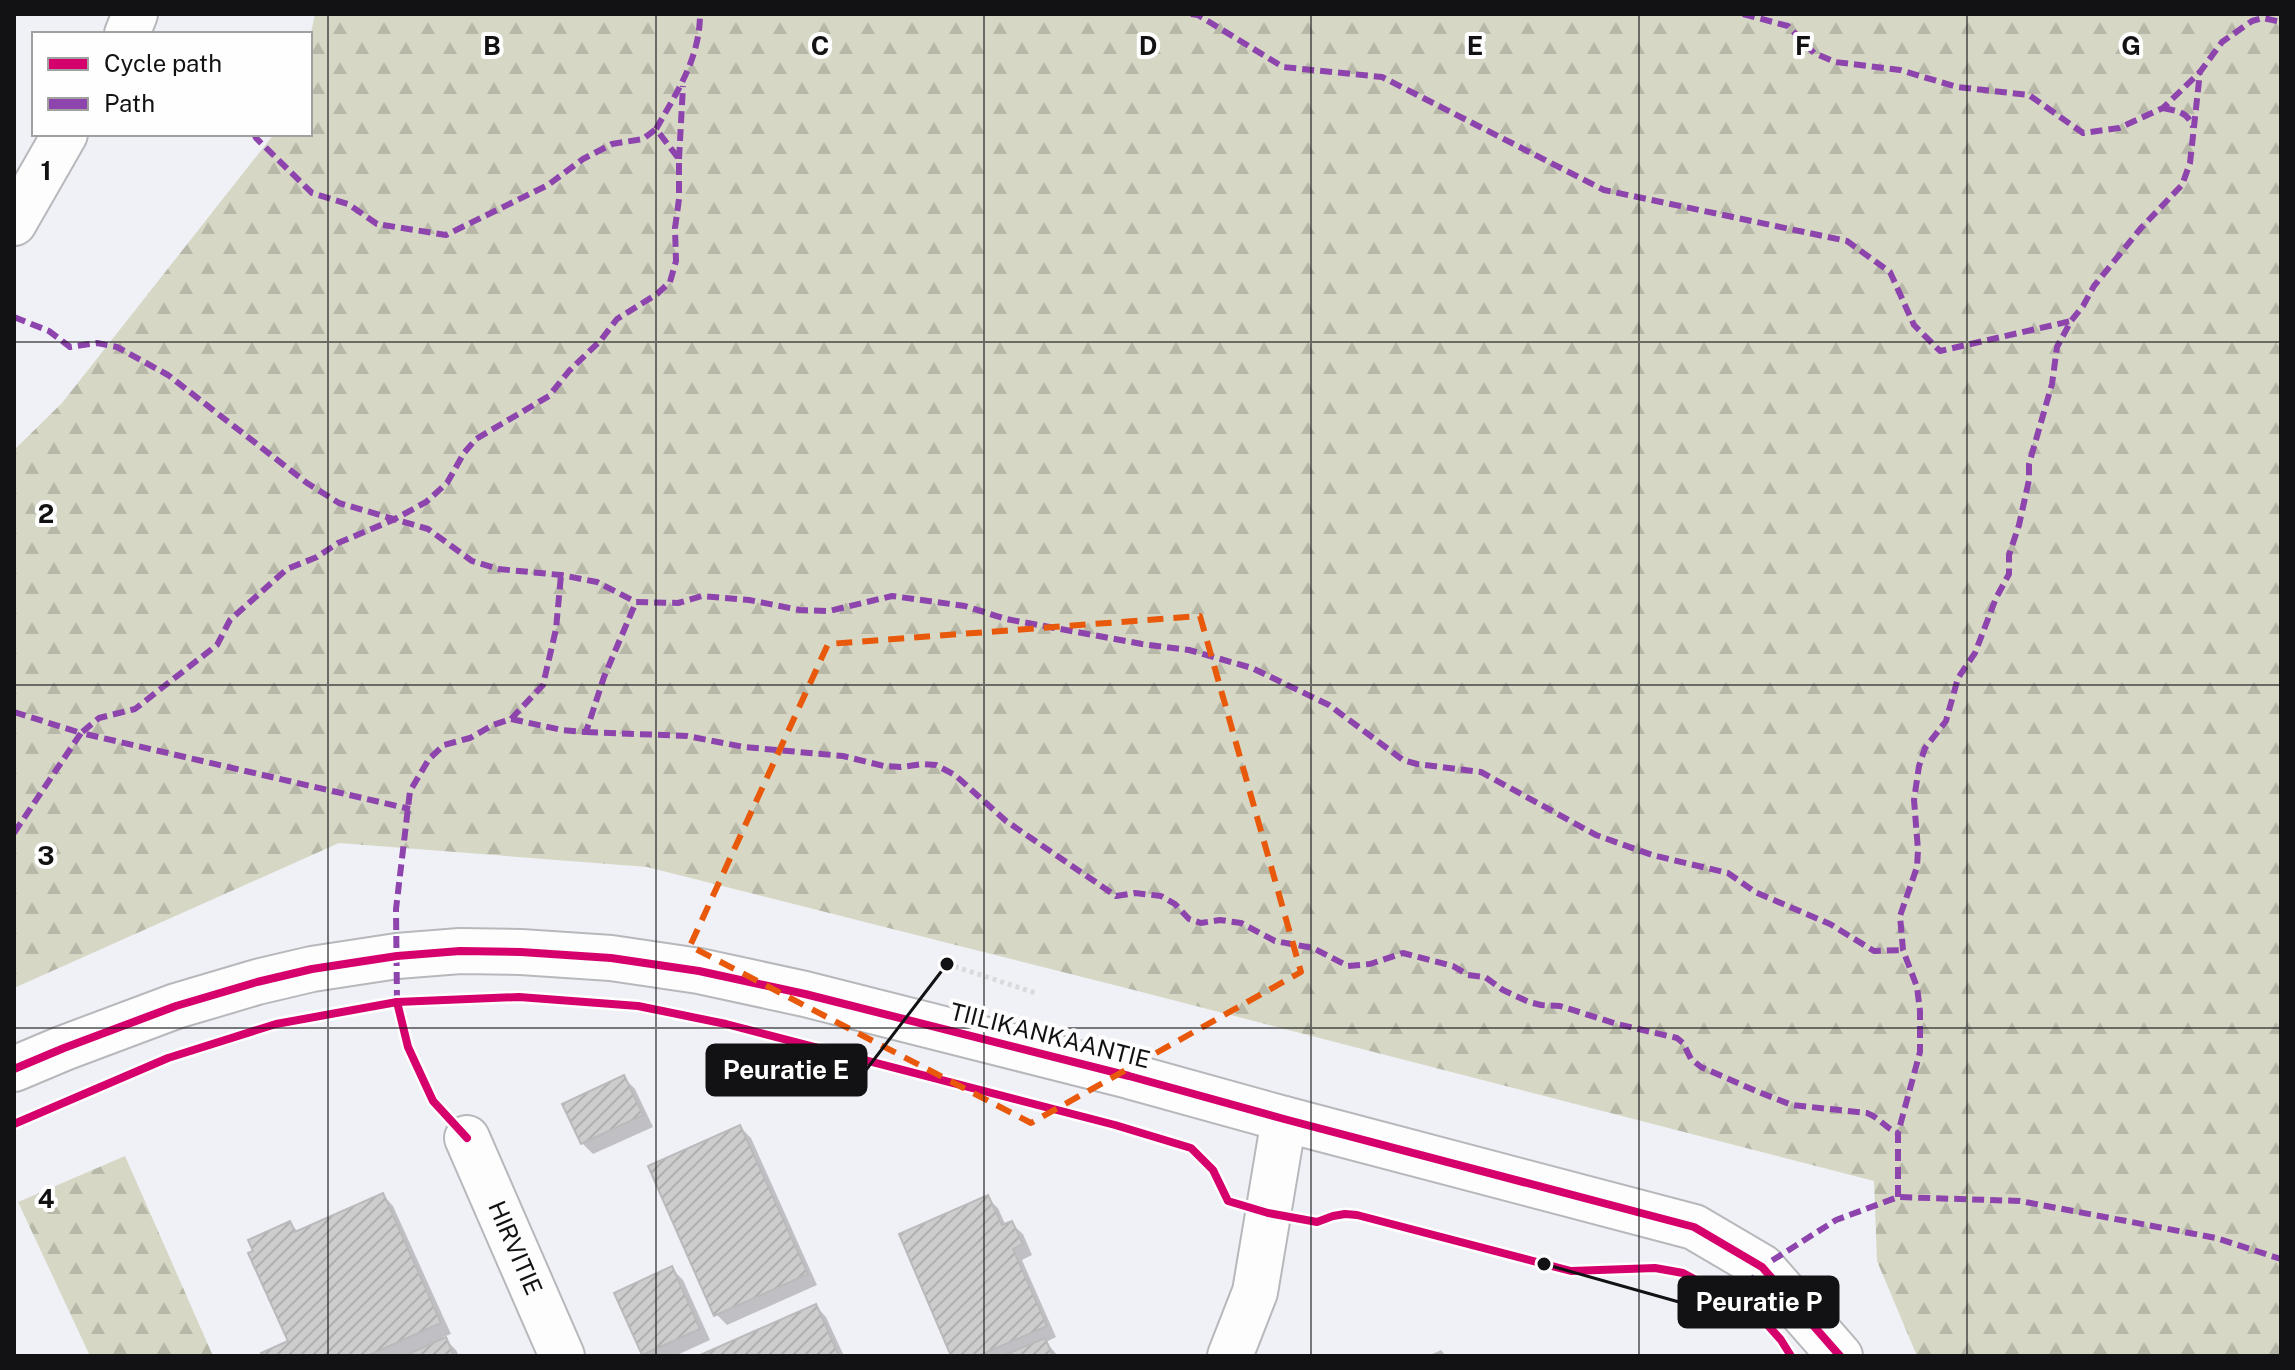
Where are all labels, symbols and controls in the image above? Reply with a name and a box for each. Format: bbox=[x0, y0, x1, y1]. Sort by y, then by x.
text: B bbox=[483, 30, 501, 61]
text: C bbox=[811, 30, 829, 61]
text: D bbox=[1139, 30, 1157, 61]
text: E bbox=[1467, 30, 1483, 61]
text: F bbox=[1795, 30, 1811, 61]
text: G bbox=[2121, 30, 2141, 61]
legend bbox=[32, 32, 312, 136]
text: Cycle path bbox=[104, 49, 222, 77]
text: Path bbox=[104, 89, 155, 117]
text: 1 bbox=[40, 155, 52, 186]
text: 2 bbox=[38, 498, 54, 529]
text: 3 bbox=[37, 840, 55, 871]
street label: TIILIKANKAANTIE bbox=[947, 997, 1153, 1073]
callout: Peuratie E bbox=[707, 1045, 866, 1095]
text: Peuratie E bbox=[723, 1054, 849, 1085]
text: 4 bbox=[37, 1183, 55, 1214]
street label: HIRVITIE bbox=[483, 1196, 549, 1299]
callout: Peuratie P bbox=[1679, 1277, 1838, 1327]
text: Peuratie P bbox=[1695, 1286, 1823, 1317]

